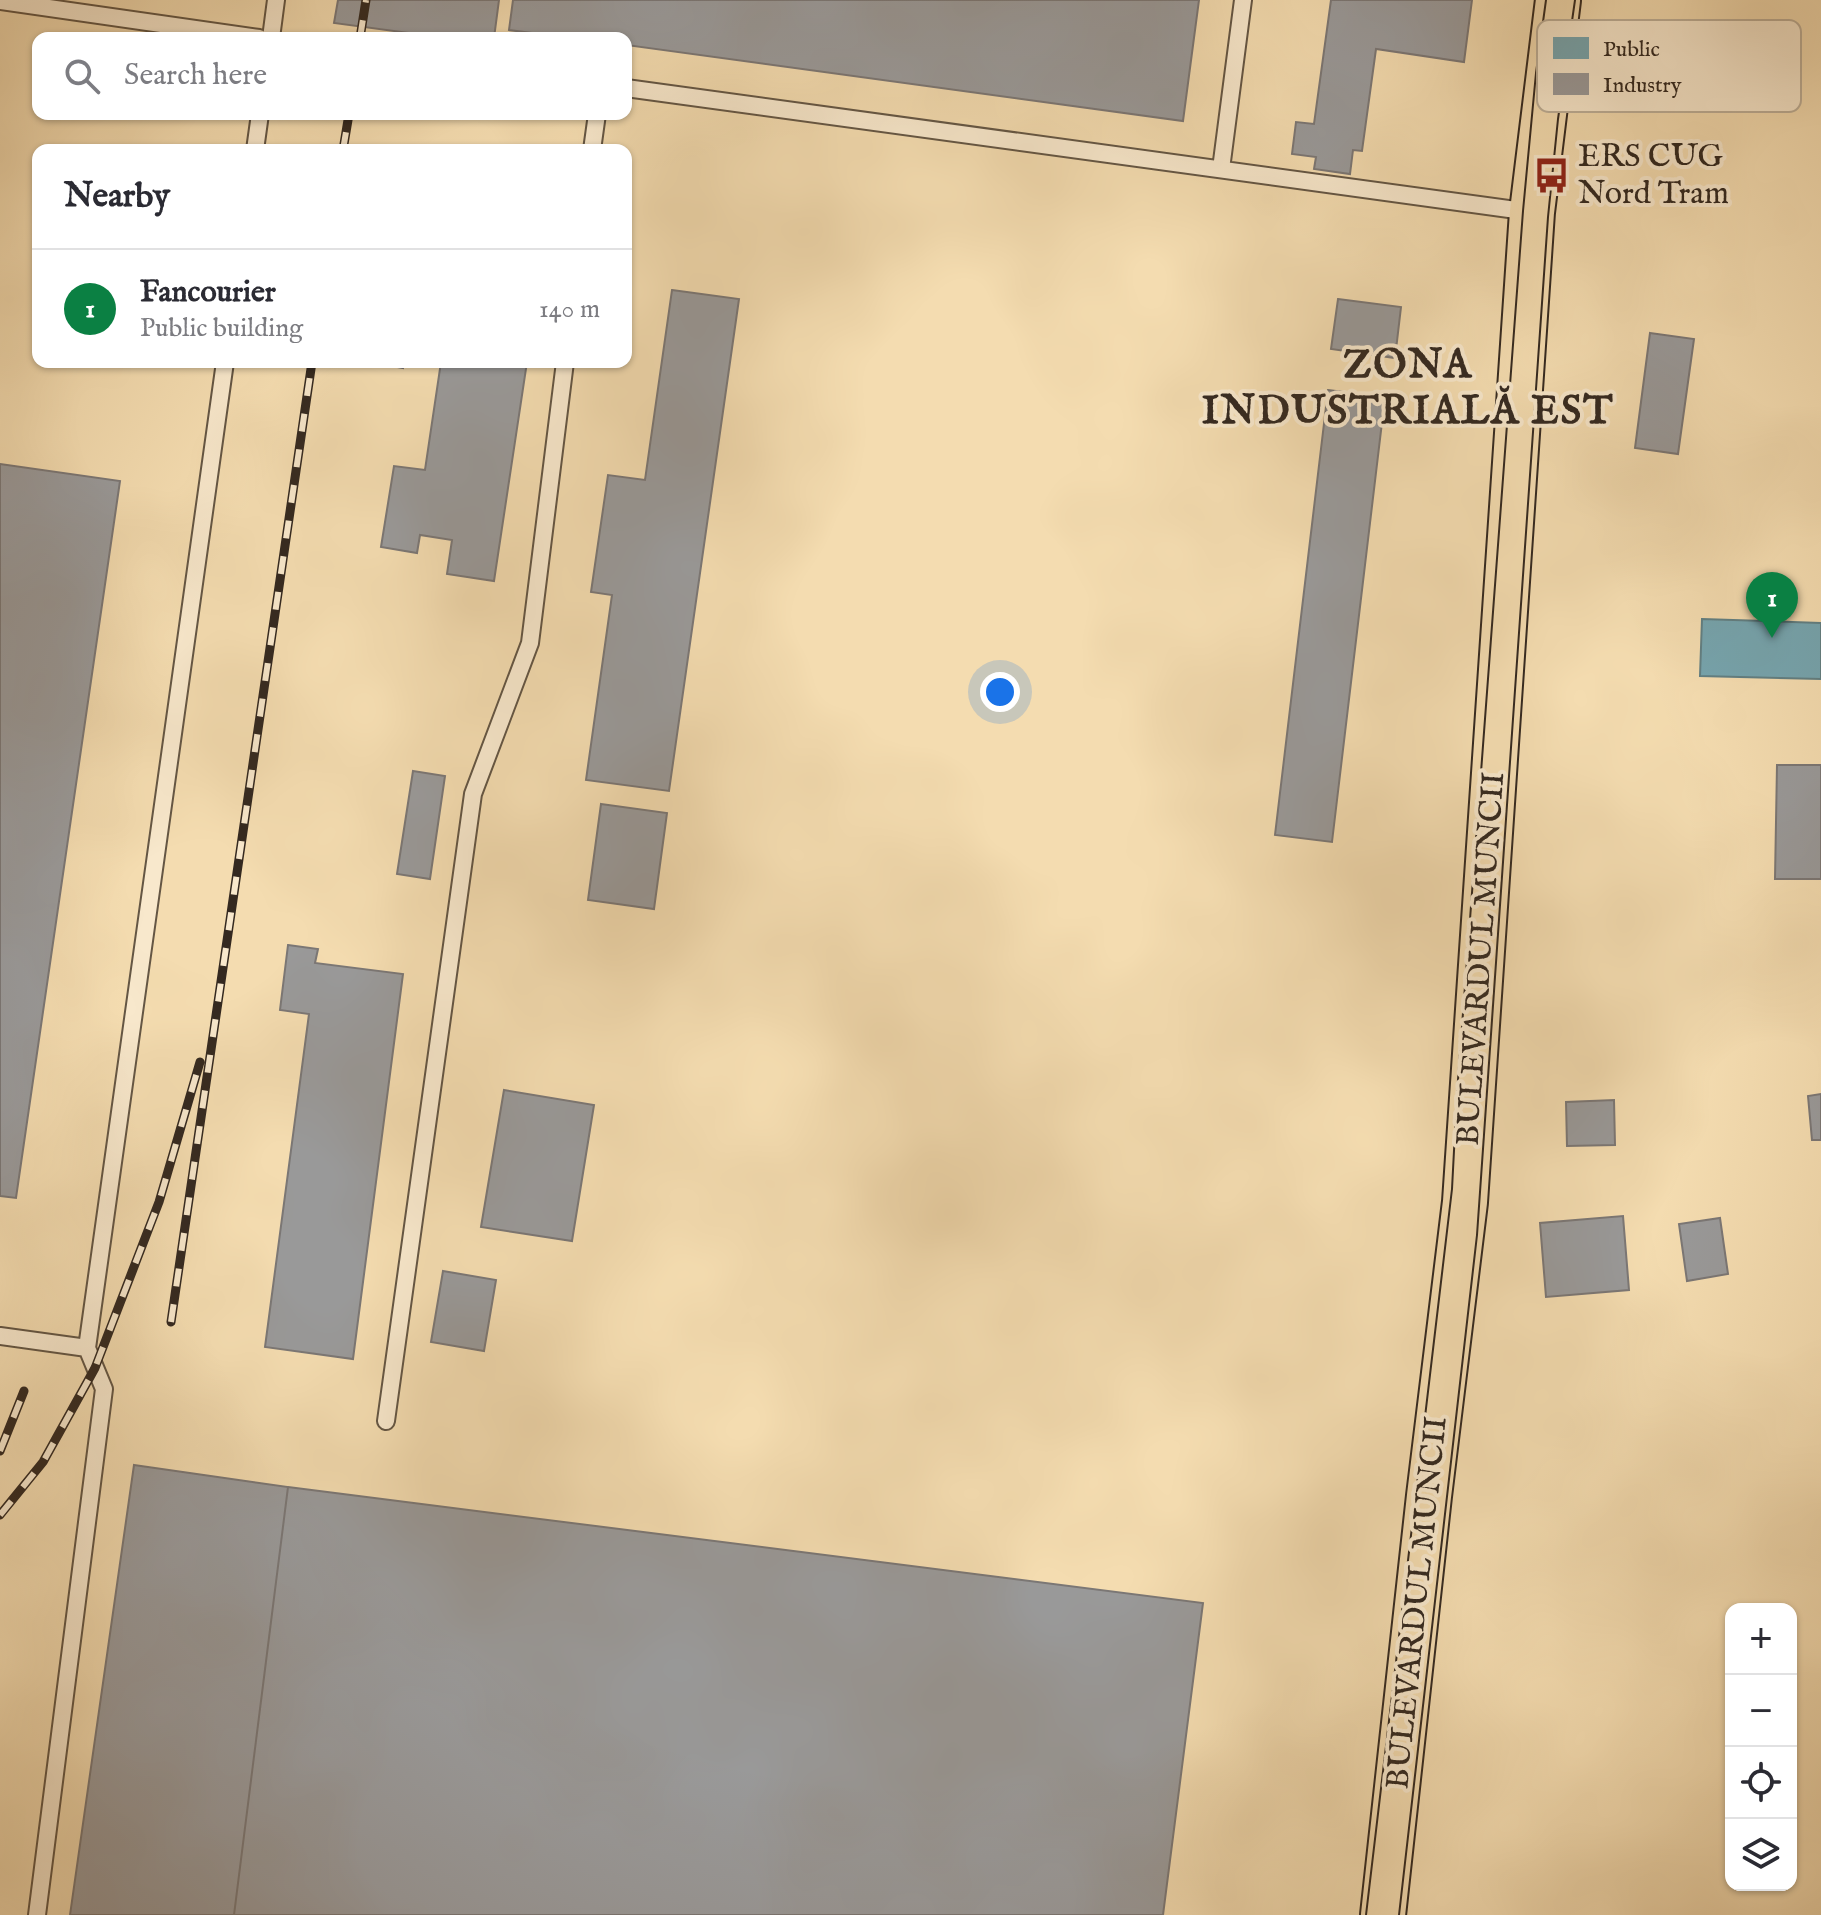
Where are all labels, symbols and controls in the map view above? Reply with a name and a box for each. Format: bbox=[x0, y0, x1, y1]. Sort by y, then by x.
legend bbox=[1537, 20, 1801, 112]
search box bbox=[32, 32, 632, 120]
text: Public bbox=[1603, 36, 1660, 64]
icon: search bbox=[60, 54, 104, 98]
text: Search here bbox=[124, 57, 267, 95]
text: Industry bbox=[1603, 72, 1682, 100]
place label: ERS CUG Nord Tram bbox=[1578, 137, 1729, 215]
bus stop icon: ERS CUG Nord Tram bbox=[1533, 156, 1571, 194]
text: Nearby bbox=[64, 175, 170, 218]
text: Fancourier bbox=[140, 274, 276, 312]
text: 1 bbox=[85, 293, 95, 326]
text: 140 m bbox=[539, 293, 600, 326]
text: Public building bbox=[140, 312, 303, 345]
district label: ZONA INDUSTRIALĂ EST bbox=[1202, 341, 1614, 438]
pin: 1 bbox=[1746, 572, 1798, 638]
your location bbox=[980, 672, 1020, 712]
street label: BULEVARDUL MUNCII bbox=[1448, 771, 1516, 1147]
street label: BULEVARDUL MUNCII bbox=[1378, 1415, 1458, 1791]
map controls bbox=[1725, 1603, 1797, 1891]
button: + bbox=[1725, 1603, 1797, 1675]
button: − bbox=[1725, 1675, 1797, 1747]
button: locate bbox=[1725, 1747, 1797, 1819]
button: layers bbox=[1725, 1819, 1797, 1891]

